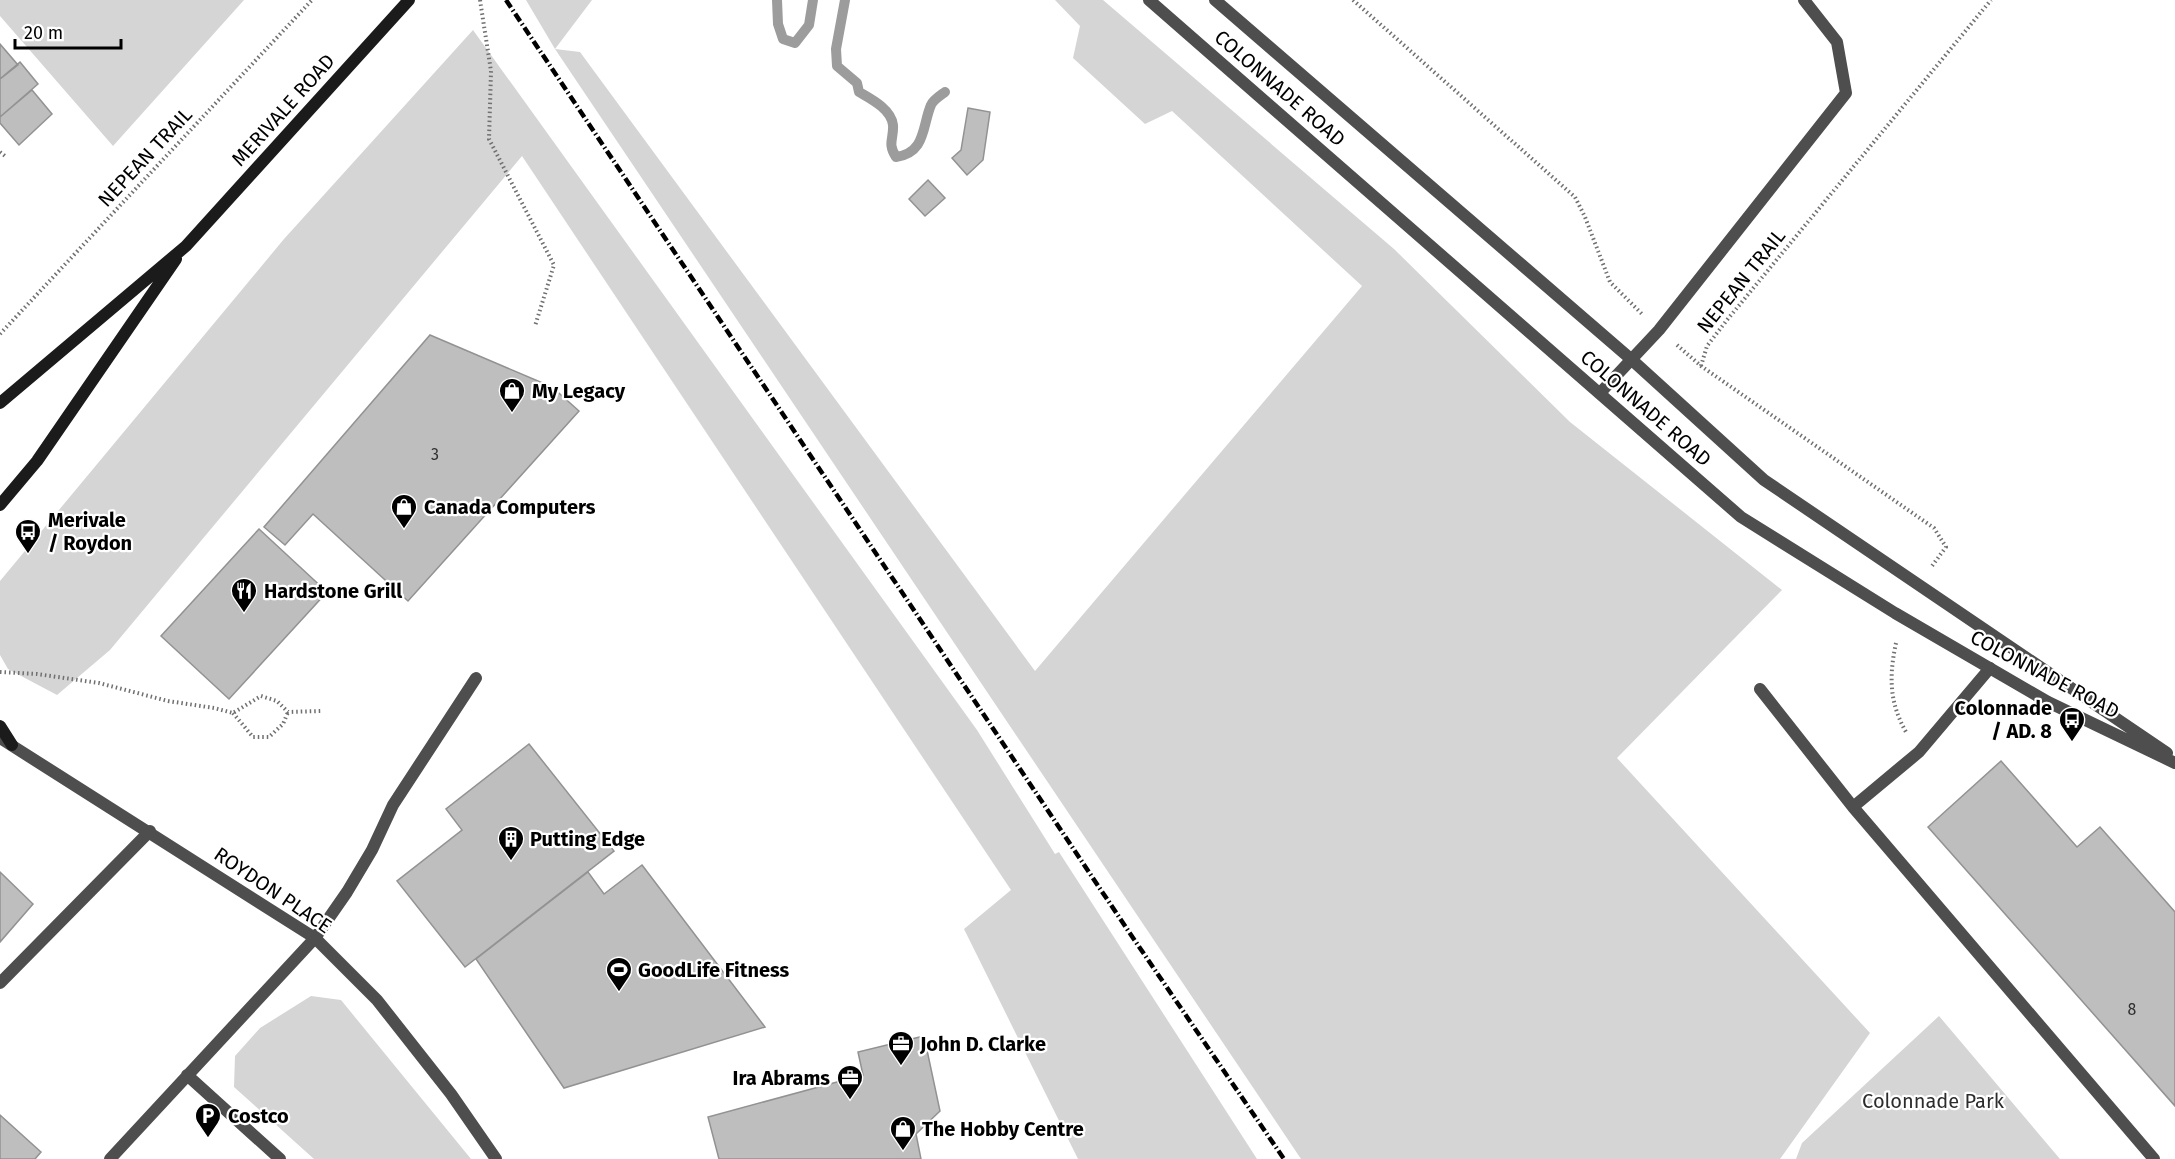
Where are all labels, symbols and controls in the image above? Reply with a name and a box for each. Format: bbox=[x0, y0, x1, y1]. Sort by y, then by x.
scale bar bbox=[15, 12, 122, 50]
text: 20 m bbox=[24, 22, 63, 44]
street label: COLONNADE ROAD bbox=[1210, 25, 1350, 151]
street label: MERIVALE ROAD bbox=[226, 49, 340, 171]
street label: NEPEAN TRAIL bbox=[93, 102, 197, 212]
street label: NEPEAN TRAIL bbox=[1692, 224, 1790, 338]
street label: COLONNADE ROAD bbox=[1576, 345, 1716, 471]
shop icon: My Legacy bbox=[497, 376, 527, 414]
place label: My Legacy bbox=[532, 379, 626, 403]
house number: 3 bbox=[431, 445, 439, 464]
shop icon: Canada Computers bbox=[389, 492, 419, 530]
place label: Canada Computers bbox=[424, 495, 596, 519]
place label: Merivale / Roydon bbox=[48, 508, 132, 555]
bus stop icon: Merivale / Roydon bbox=[13, 517, 43, 555]
restaurant icon: Hardstone Grill bbox=[229, 576, 259, 614]
place label: Hardstone Grill bbox=[264, 579, 402, 603]
street label: COLONNADE ROAD bbox=[1966, 625, 2124, 723]
place label: Colonnade / AD. 8 bbox=[1955, 696, 2052, 743]
bus stop icon: Colonnade / AD. 8 bbox=[2057, 705, 2087, 743]
building icon: Putting Edge bbox=[496, 824, 526, 862]
place label: Putting Edge bbox=[530, 827, 645, 851]
street label: ROYDON PLACE bbox=[210, 842, 336, 938]
sports icon: GoodLife Fitness bbox=[604, 955, 634, 993]
place label: GoodLife Fitness bbox=[638, 958, 789, 982]
house number: 8 bbox=[2128, 1000, 2137, 1019]
office icon: John D. Clarke bbox=[886, 1029, 916, 1067]
place label: John D. Clarke bbox=[919, 1032, 1046, 1056]
office icon: Ira Abrams bbox=[835, 1063, 865, 1101]
place label: Ira Abrams bbox=[733, 1066, 830, 1090]
park label: Colonnade Park bbox=[1862, 1089, 2005, 1113]
parking icon: Costco bbox=[193, 1101, 223, 1139]
place label: Costco bbox=[228, 1104, 289, 1128]
shop icon: The Hobby Centre bbox=[888, 1114, 918, 1152]
place label: The Hobby Centre bbox=[922, 1117, 1084, 1141]

